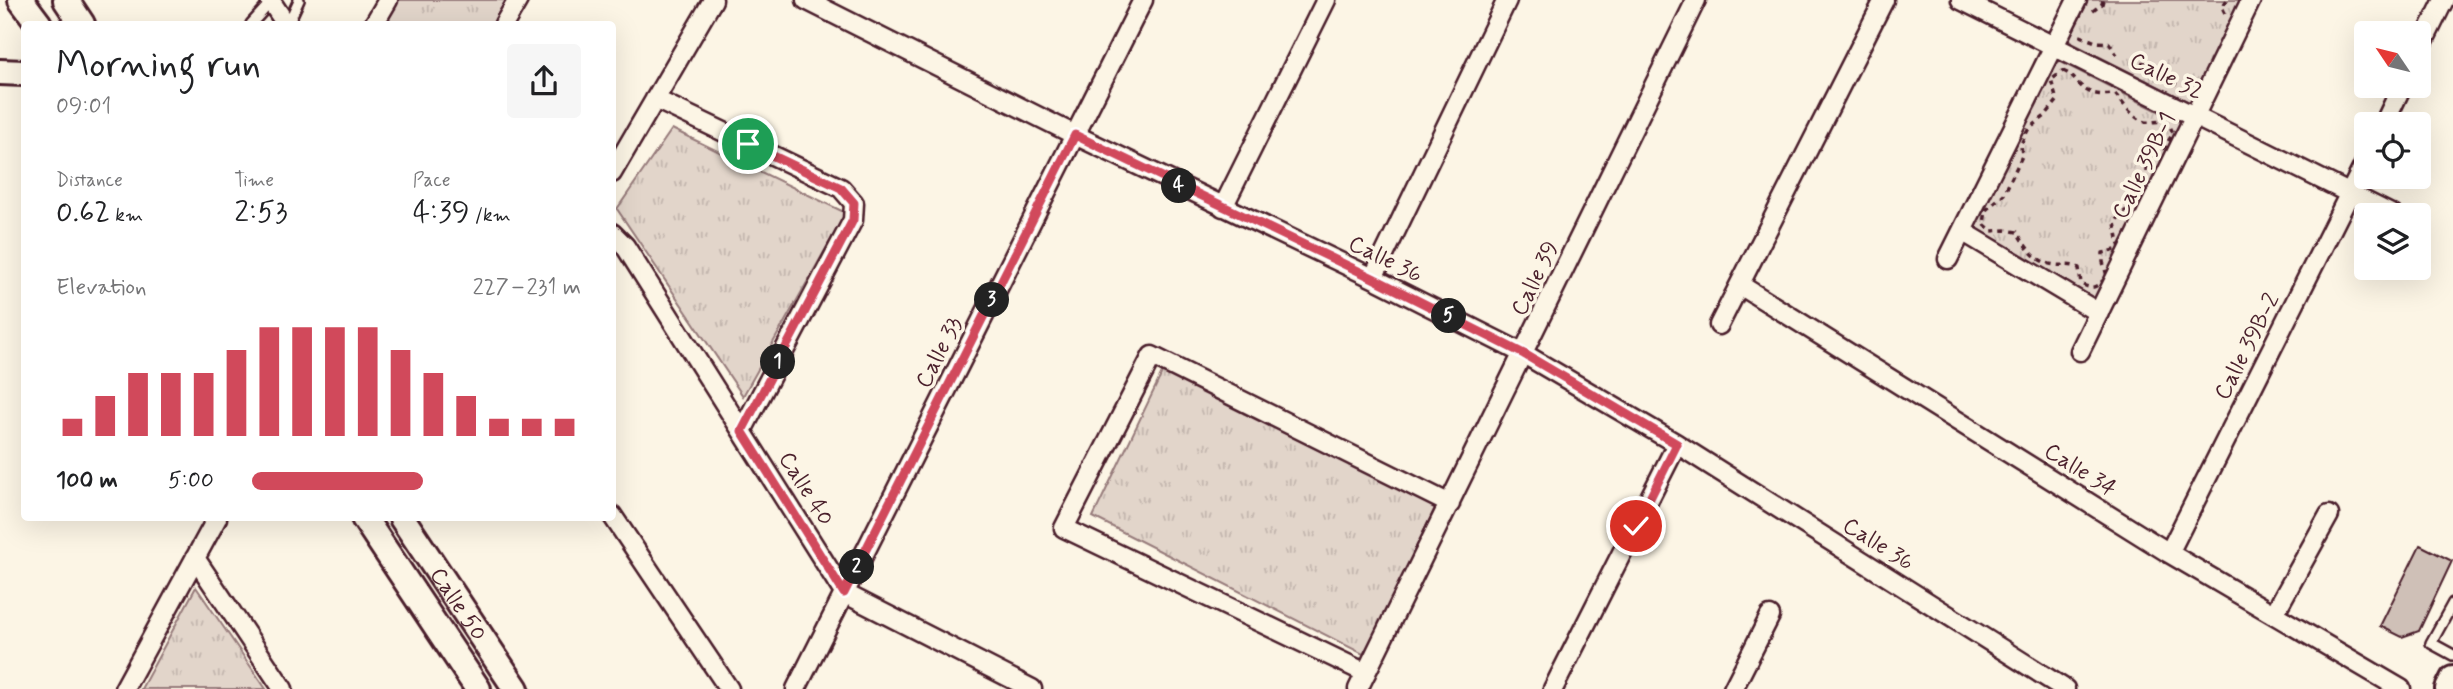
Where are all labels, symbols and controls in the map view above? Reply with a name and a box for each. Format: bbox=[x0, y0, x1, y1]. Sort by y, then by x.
north arrow bbox=[2354, 21, 2431, 98]
map controls bbox=[2354, 21, 2431, 280]
text: Morning run bbox=[56, 41, 261, 90]
button: share bbox=[507, 44, 581, 118]
street label: Calle 32 bbox=[2124, 46, 2208, 107]
text: 09:01 bbox=[56, 92, 111, 122]
street label: Calle 39B-1 bbox=[2106, 108, 2183, 224]
button: locate bbox=[2354, 112, 2431, 189]
pin bbox=[718, 114, 778, 174]
icon: arrive bbox=[729, 125, 767, 163]
text: Distance bbox=[56, 168, 123, 193]
text: Time bbox=[234, 168, 274, 193]
text: Pace bbox=[413, 168, 450, 193]
pin: 4 bbox=[1162, 168, 1196, 204]
text: 4 bbox=[1173, 173, 1184, 198]
text: 0.62 bbox=[56, 193, 110, 232]
text: 2:53 bbox=[234, 193, 288, 232]
text: 4:39 bbox=[413, 193, 470, 232]
text: km bbox=[110, 203, 143, 228]
text: /km bbox=[470, 203, 511, 228]
button: layers bbox=[2354, 203, 2431, 280]
street label: Calle 36 bbox=[1343, 229, 1427, 291]
street label: Calle 39 bbox=[1505, 236, 1567, 321]
text: Elevation bbox=[56, 273, 147, 303]
text: 227–231 m bbox=[473, 273, 581, 303]
pin: 3 bbox=[974, 282, 1010, 318]
text: 3 bbox=[987, 287, 996, 312]
street label: Calle 39B-2 bbox=[2208, 288, 2287, 405]
pin: 5 bbox=[1432, 298, 1466, 334]
text: 5 bbox=[1443, 303, 1454, 328]
street label: Calle 33 bbox=[909, 312, 970, 393]
pin: 1 bbox=[760, 344, 796, 380]
text: 1 bbox=[773, 349, 782, 374]
street label: Calle 34 bbox=[2038, 437, 2122, 505]
street label: Calle 40 bbox=[771, 446, 840, 532]
text: 100 m bbox=[56, 466, 118, 496]
text: 5:00 bbox=[168, 466, 214, 496]
pin bbox=[1606, 496, 1666, 556]
icon: check bbox=[1617, 507, 1655, 545]
street label: Calle 36 bbox=[1837, 511, 1919, 578]
pin: 2 bbox=[840, 550, 874, 584]
text: 2 bbox=[852, 554, 861, 579]
street label: Calle 50 bbox=[422, 562, 493, 648]

